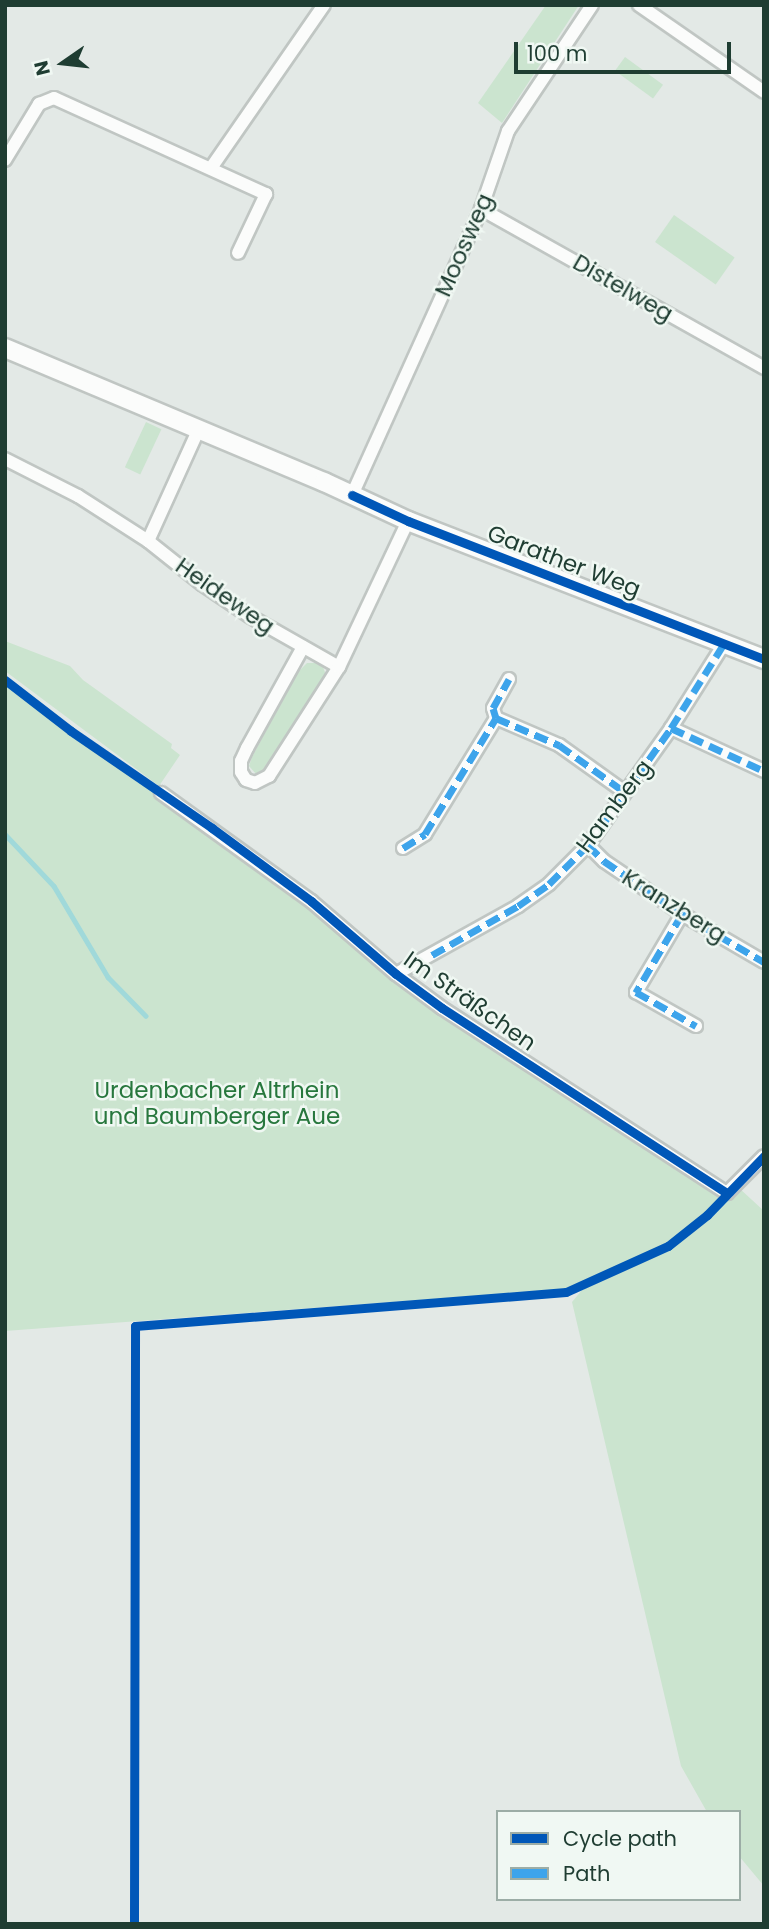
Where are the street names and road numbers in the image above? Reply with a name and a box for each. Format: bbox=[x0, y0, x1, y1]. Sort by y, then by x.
street label: Moosweg bbox=[429, 189, 499, 301]
street label: Distelweg bbox=[568, 248, 678, 328]
street label: Garather Weg bbox=[483, 519, 645, 603]
street label: Heideweg bbox=[170, 552, 280, 640]
street label: Hamberg bbox=[570, 754, 658, 858]
street label: Kranzberg bbox=[617, 863, 731, 949]
street label: Im Sträßchen bbox=[399, 945, 541, 1057]

